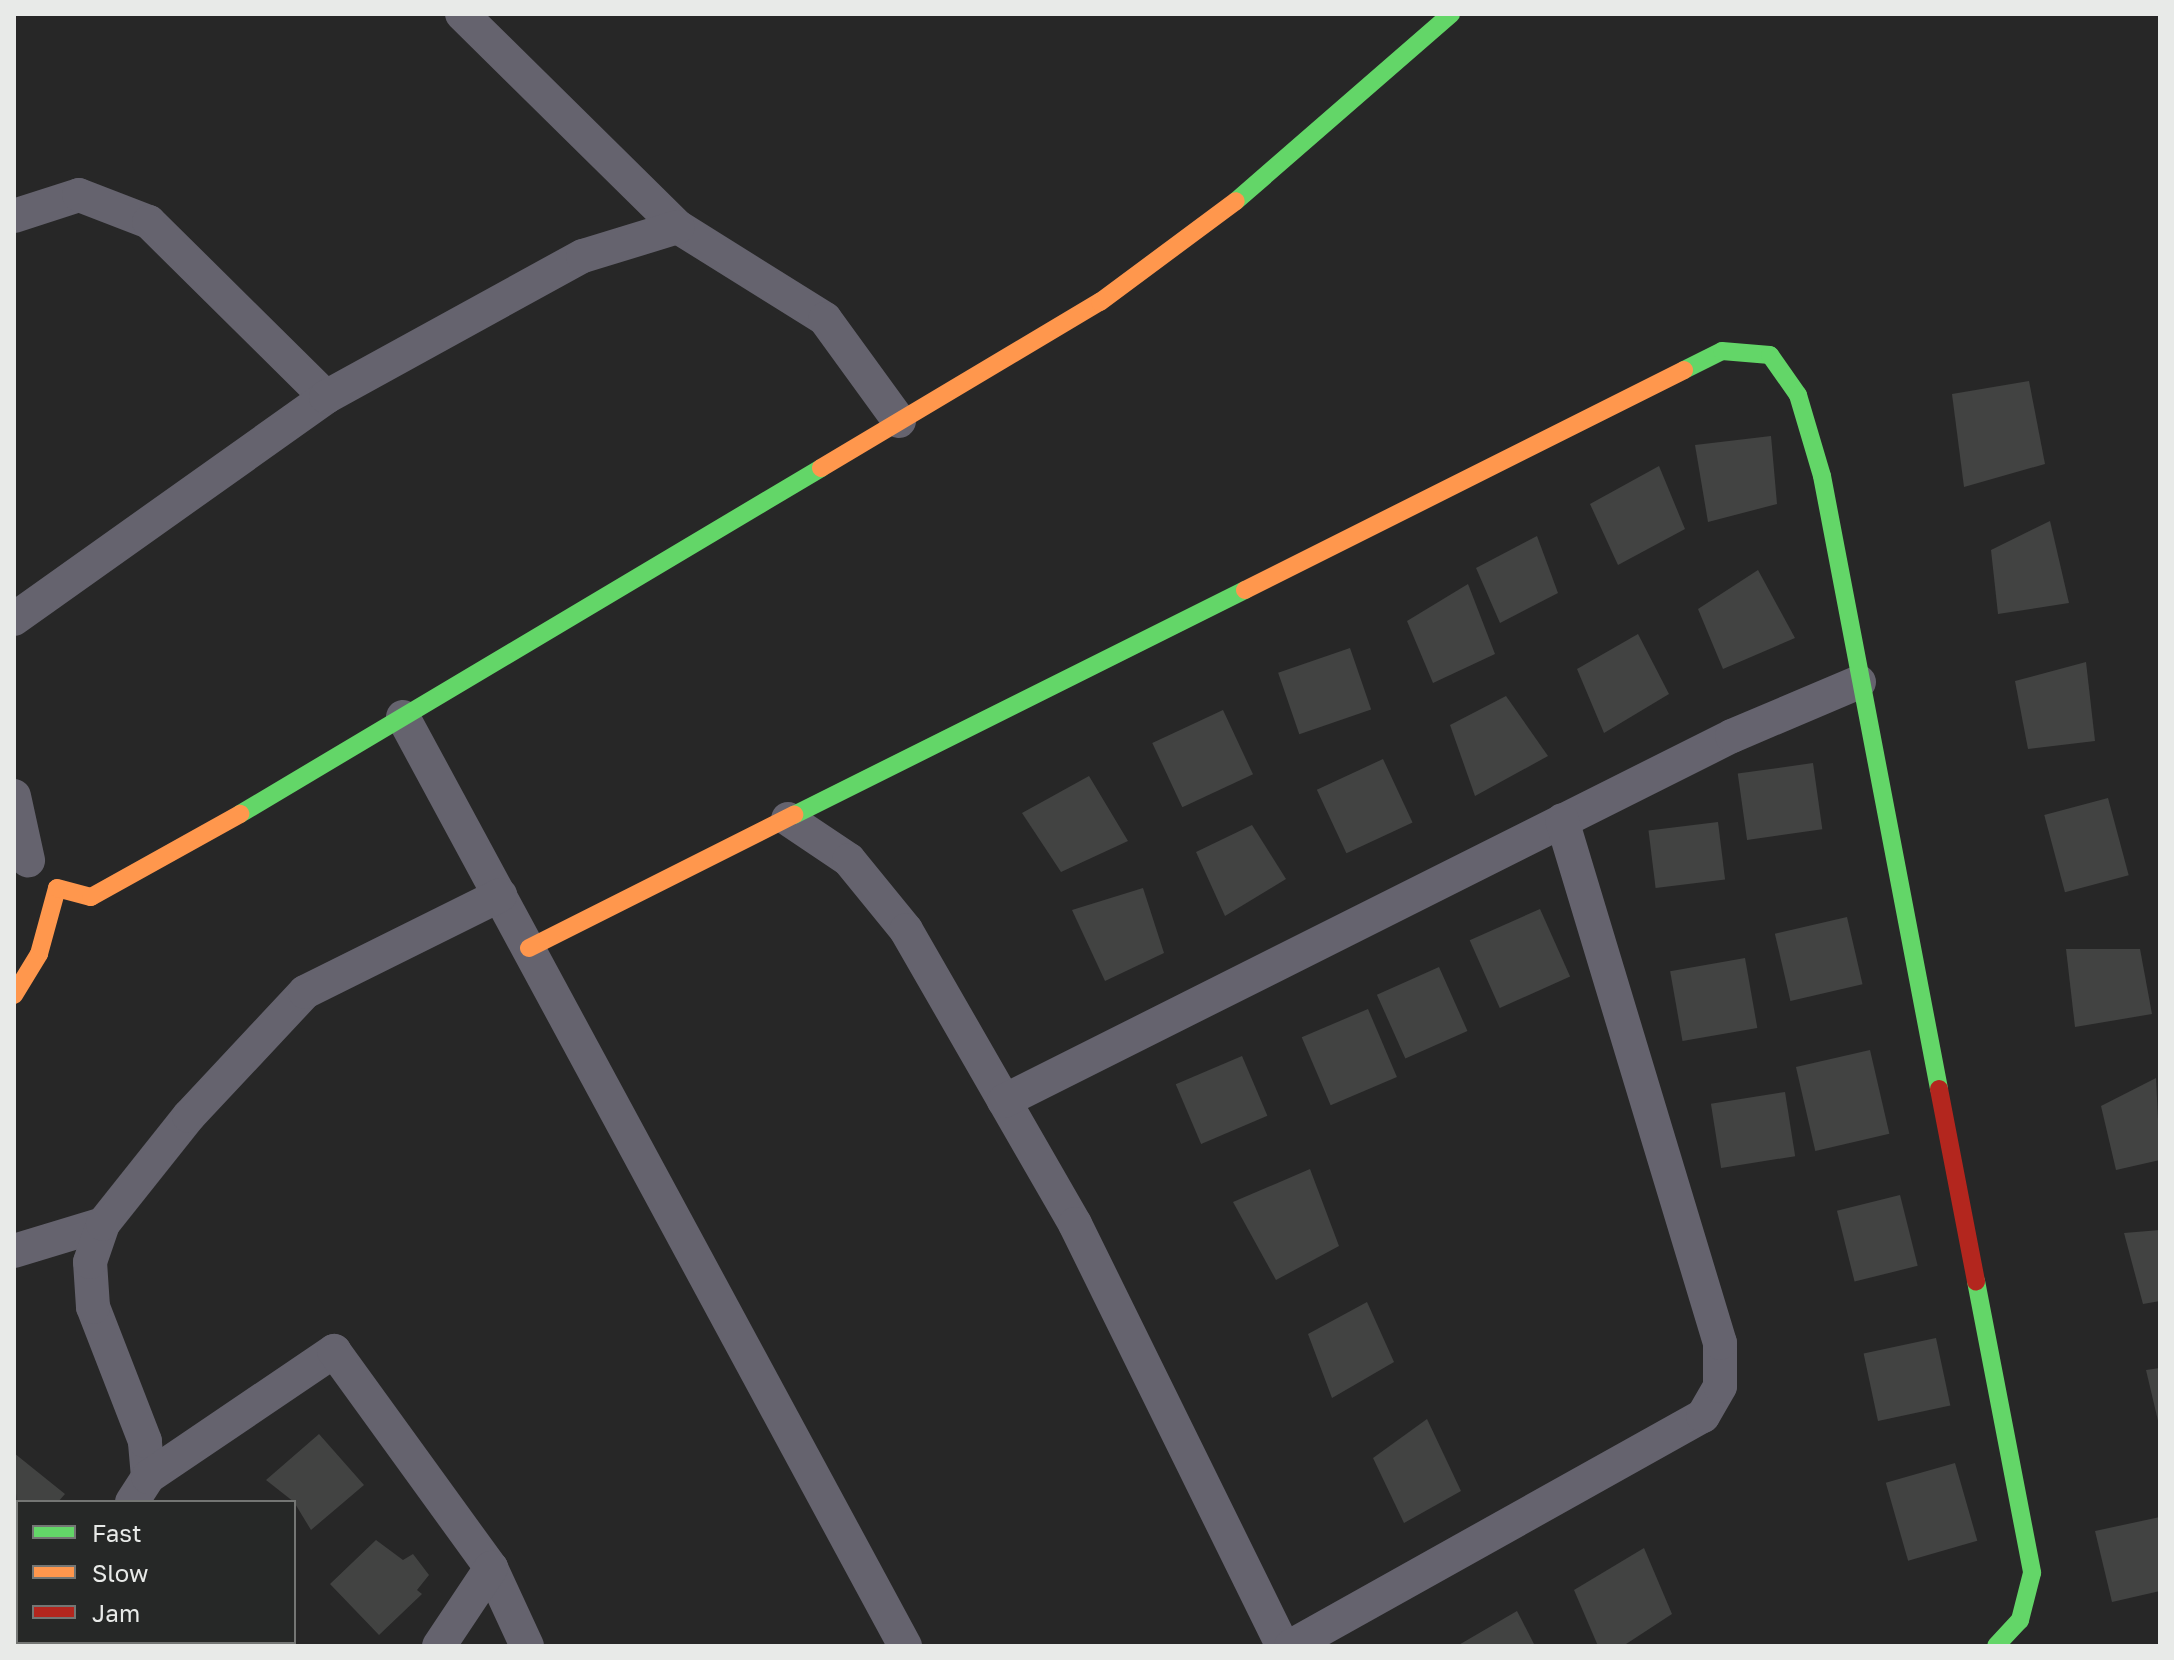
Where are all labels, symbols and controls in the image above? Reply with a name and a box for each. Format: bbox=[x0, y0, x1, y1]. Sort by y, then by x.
legend bbox=[16, 1500, 296, 1644]
text: Fast bbox=[92, 1518, 142, 1547]
text: Slow bbox=[92, 1558, 148, 1587]
text: Jam bbox=[92, 1598, 140, 1627]

